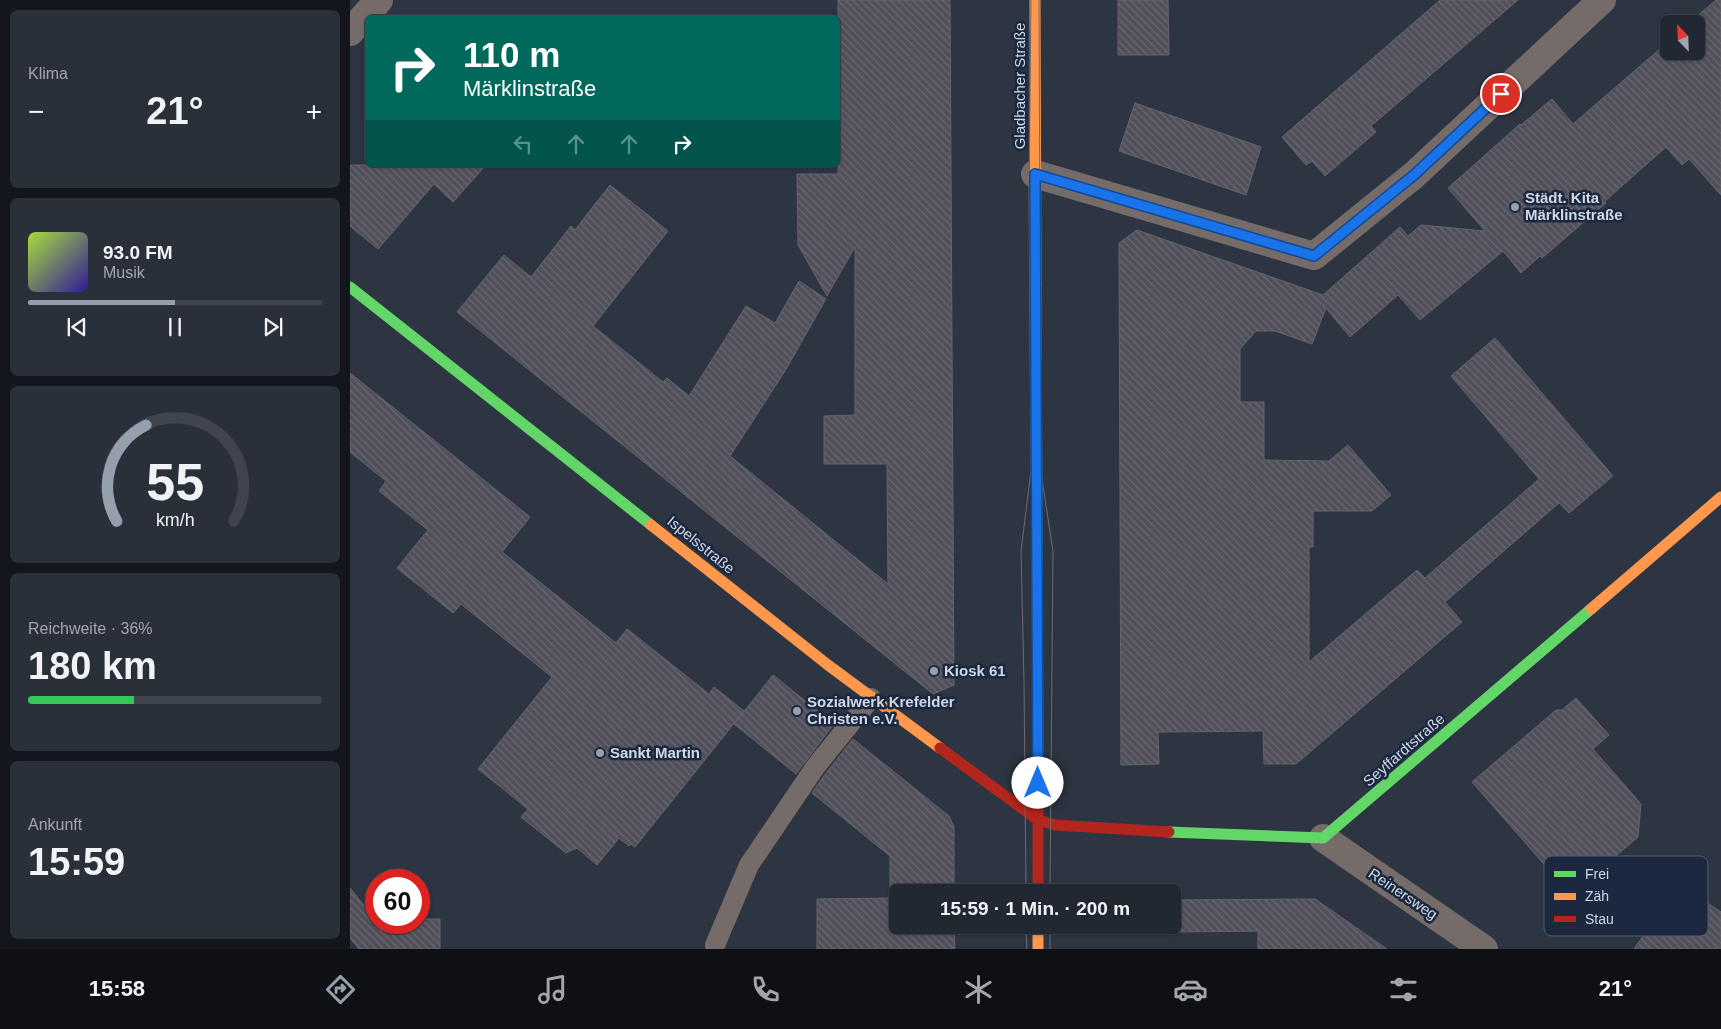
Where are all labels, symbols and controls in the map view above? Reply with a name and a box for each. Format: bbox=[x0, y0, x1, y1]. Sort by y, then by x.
north arrow bbox=[1660, 15, 1705, 60]
map controls bbox=[1660, 15, 1705, 60]
street label: Gladbacher Straße bbox=[1011, 23, 1028, 149]
icon: right bbox=[380, 35, 445, 100]
text: 110 m bbox=[463, 35, 560, 74]
text: Klima bbox=[28, 65, 68, 82]
pin bbox=[1480, 73, 1522, 115]
text: Märklinstraße bbox=[463, 76, 596, 101]
icon: arrive bbox=[1487, 80, 1515, 108]
text: 21° bbox=[146, 90, 204, 132]
text: − bbox=[28, 96, 44, 127]
text: + bbox=[306, 96, 322, 127]
icon: left bbox=[509, 130, 537, 158]
icon: ahead bbox=[562, 130, 590, 158]
icon: ahead bbox=[615, 130, 643, 158]
icon: right bbox=[668, 130, 696, 158]
place label: Städt. Kita Märklinstraße bbox=[1525, 189, 1623, 223]
marker: Städt. Kita Märklinstraße bbox=[1509, 201, 1521, 213]
text: 93.0 FM bbox=[103, 242, 173, 263]
text: Musik bbox=[103, 264, 145, 281]
icon: previous bbox=[63, 313, 91, 341]
icon: pause bbox=[161, 313, 189, 341]
icon: next bbox=[259, 313, 287, 341]
text: 55 bbox=[146, 453, 204, 511]
text: km/h bbox=[156, 510, 194, 530]
street label: Ispelsstraße bbox=[664, 512, 738, 577]
text: Reichweite · 36% bbox=[28, 620, 153, 637]
text: 180 km bbox=[28, 645, 157, 687]
place label: Kiosk 61 bbox=[944, 662, 1006, 679]
marker: Kiosk 61 bbox=[928, 665, 940, 677]
place label: Sozialwerk Krefelder Christen e.V. bbox=[807, 693, 955, 727]
marker: Sozialwerk Krefelder Christen e.V. bbox=[791, 705, 803, 717]
street label: Seyffardtstraße bbox=[1359, 710, 1448, 790]
place label: Sankt Martin bbox=[610, 744, 700, 761]
marker: Sankt Martin bbox=[594, 747, 606, 759]
position arrow bbox=[1011, 756, 1063, 808]
text: Ankunft bbox=[28, 816, 82, 833]
text: 15:59 bbox=[28, 841, 125, 883]
legend bbox=[1544, 856, 1708, 936]
street label: Reinersweg bbox=[1366, 864, 1441, 923]
text: Frei bbox=[1585, 866, 1609, 882]
speed limit sign: 60 bbox=[365, 869, 430, 934]
text: Zäh bbox=[1585, 888, 1609, 904]
text: 15:59 · 1 Min. · 200 m bbox=[940, 898, 1130, 919]
text: Stau bbox=[1585, 911, 1614, 927]
icon: directions bbox=[323, 972, 358, 1007]
icon: music bbox=[535, 972, 570, 1007]
icon: phone bbox=[748, 972, 783, 1007]
icon: climate bbox=[961, 972, 996, 1007]
icon: car bbox=[1173, 972, 1208, 1007]
icon: filters bbox=[1386, 972, 1421, 1007]
text: 15:58 bbox=[89, 976, 145, 1001]
text: 21° bbox=[1599, 976, 1632, 1001]

